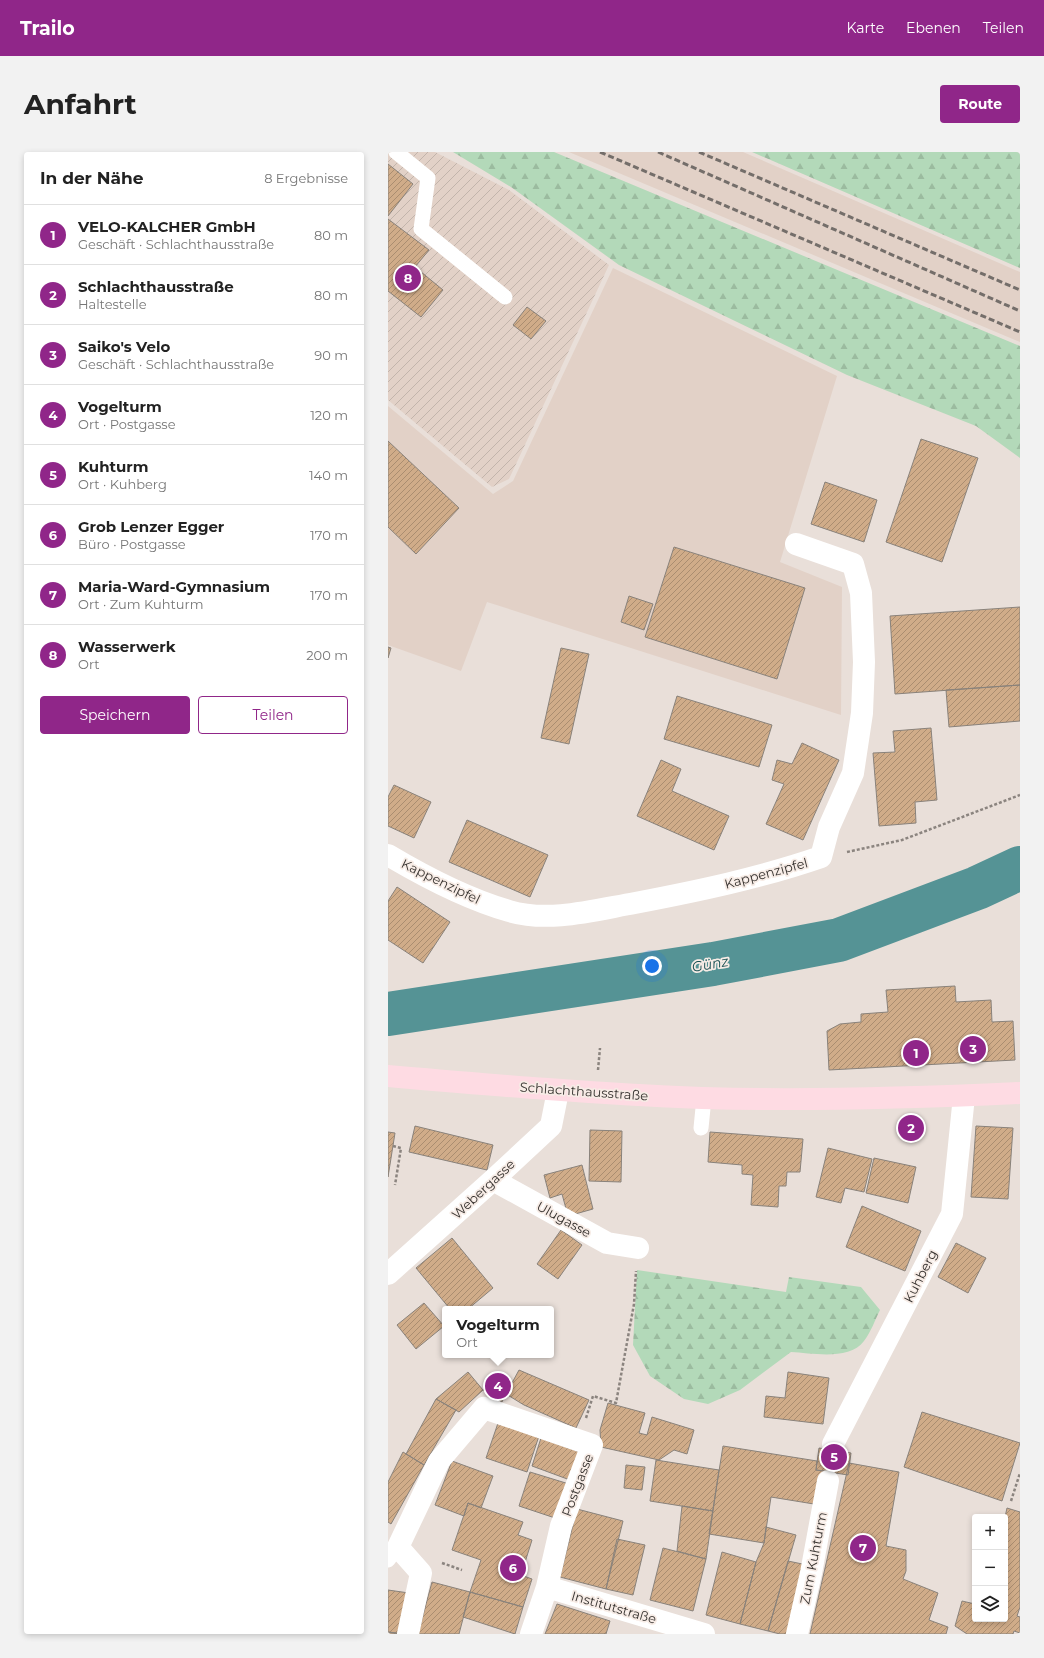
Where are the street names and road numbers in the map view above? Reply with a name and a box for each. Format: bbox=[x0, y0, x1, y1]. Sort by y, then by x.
street label: Kappenzipfel bbox=[723, 854, 809, 892]
street label: Kappenzipfel bbox=[399, 855, 483, 907]
street label: Schlachthausstraße bbox=[519, 1079, 649, 1103]
street label: Webergasse bbox=[448, 1156, 518, 1222]
street label: Ulugasse bbox=[534, 1198, 594, 1241]
street label: Kuhberg bbox=[900, 1247, 940, 1305]
street label: Postgasse bbox=[558, 1451, 596, 1519]
street label: Zum Kuhturm bbox=[796, 1510, 830, 1606]
street label: Institutstraße bbox=[570, 1587, 658, 1627]

